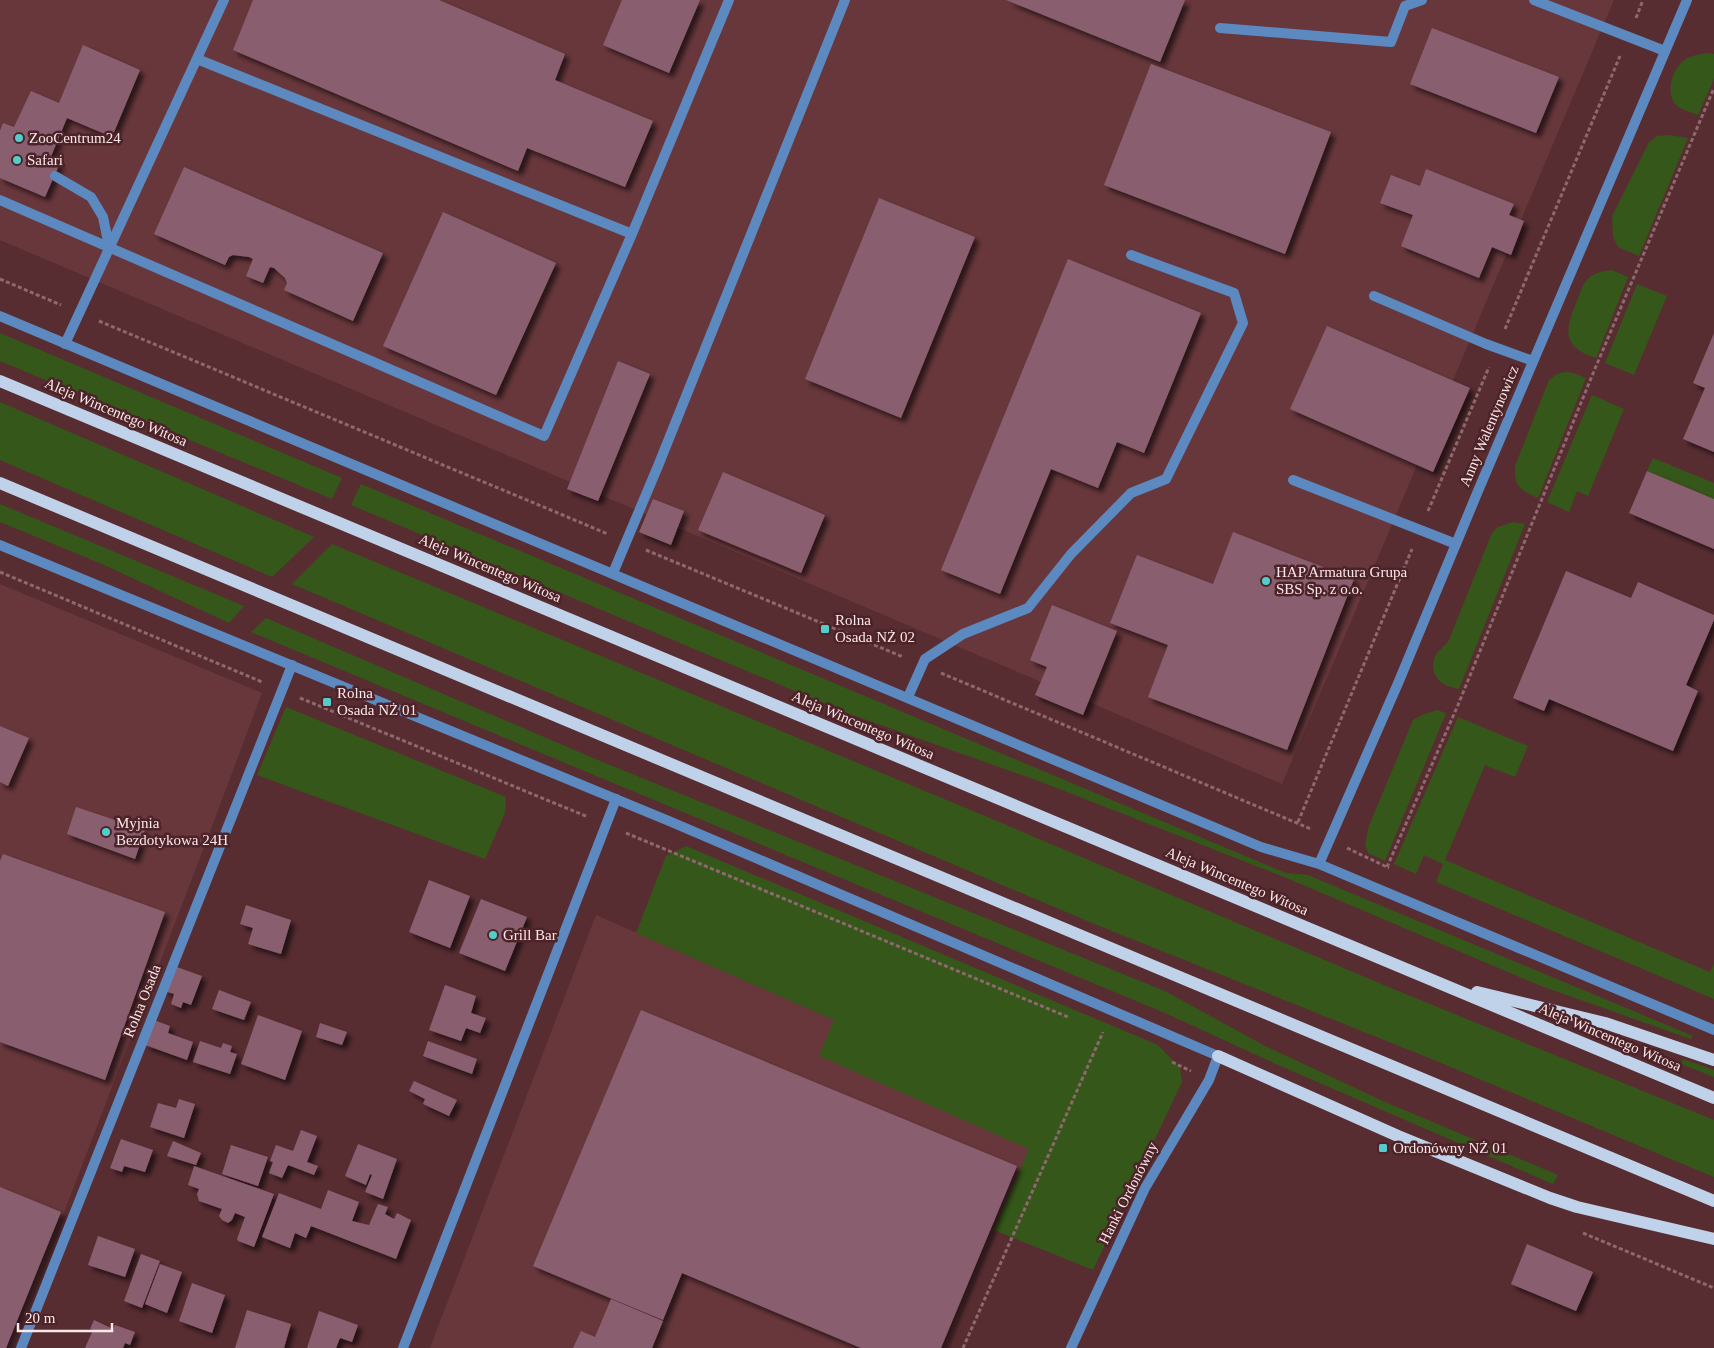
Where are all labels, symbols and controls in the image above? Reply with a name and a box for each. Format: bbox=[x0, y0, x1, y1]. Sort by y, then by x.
place label: ZooCentrum24 bbox=[29, 130, 121, 146]
marker: ZooCentrum24 bbox=[13, 132, 25, 144]
place label: Safari bbox=[27, 152, 63, 168]
marker: Safari bbox=[11, 154, 23, 166]
street label: Anny Walentynowicz bbox=[1456, 363, 1522, 489]
street label: Aleja Wincentego Witosa bbox=[42, 375, 190, 449]
street label: Aleja Wincentego Witosa bbox=[416, 531, 564, 605]
place label: HAP Armatura Grupa SBS Sp. z o.o. bbox=[1276, 564, 1407, 597]
marker: HAP Armatura Grupa SBS Sp. z o.o. bbox=[1260, 575, 1272, 587]
place label: Rolna Osada NŻ 02 bbox=[835, 612, 915, 645]
marker: Rolna Osada NŻ 02 bbox=[819, 623, 831, 635]
place label: Rolna Osada NŻ 01 bbox=[337, 685, 417, 718]
street label: Aleja Wincentego Witosa bbox=[789, 688, 937, 762]
marker: Rolna Osada NŻ 01 bbox=[321, 696, 333, 708]
place label: Myjnia Bezdotykowa 24H bbox=[116, 815, 228, 848]
marker: Myjnia Bezdotykowa 24H bbox=[100, 826, 112, 838]
street label: Aleja Wincentego Witosa bbox=[1163, 844, 1311, 918]
place label: Grill Bar bbox=[503, 927, 557, 943]
marker: Grill Bar bbox=[487, 929, 499, 941]
street label: Rolna Osada bbox=[120, 962, 164, 1040]
street label: Aleja Wincentego Witosa bbox=[1536, 1000, 1684, 1074]
street label: Hanki Ordonówny bbox=[1095, 1139, 1161, 1247]
place label: Ordonówny NŻ 01 bbox=[1393, 1140, 1507, 1156]
marker: Ordonówny NŻ 01 bbox=[1377, 1142, 1389, 1154]
scale bar bbox=[18, 1300, 111, 1332]
text: 20 m bbox=[25, 1310, 56, 1326]

